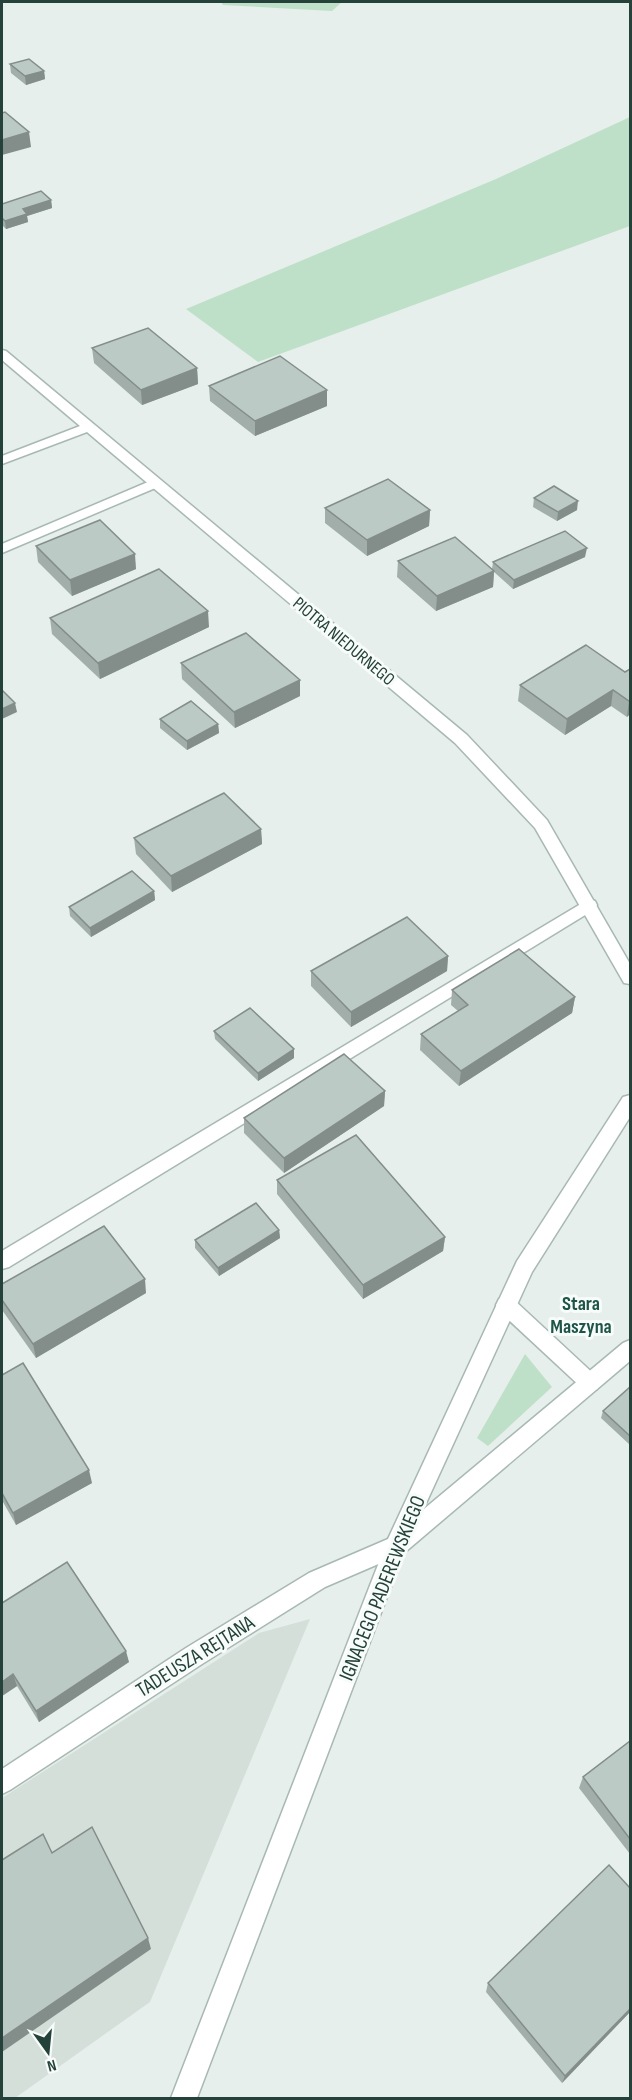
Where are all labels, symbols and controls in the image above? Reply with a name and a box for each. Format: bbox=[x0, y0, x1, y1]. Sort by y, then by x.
street label: PIOTRA NIEDURNEGO bbox=[289, 593, 399, 690]
district label: Stara Maszyna bbox=[550, 1292, 612, 1339]
street label: IGNACEGO PADEREWSKIEGO bbox=[334, 1492, 431, 1684]
street label: TADEUSZA REJTANA bbox=[131, 1610, 260, 1703]
north arrow bbox=[18, 2022, 78, 2082]
text: N bbox=[45, 2055, 58, 2075]

